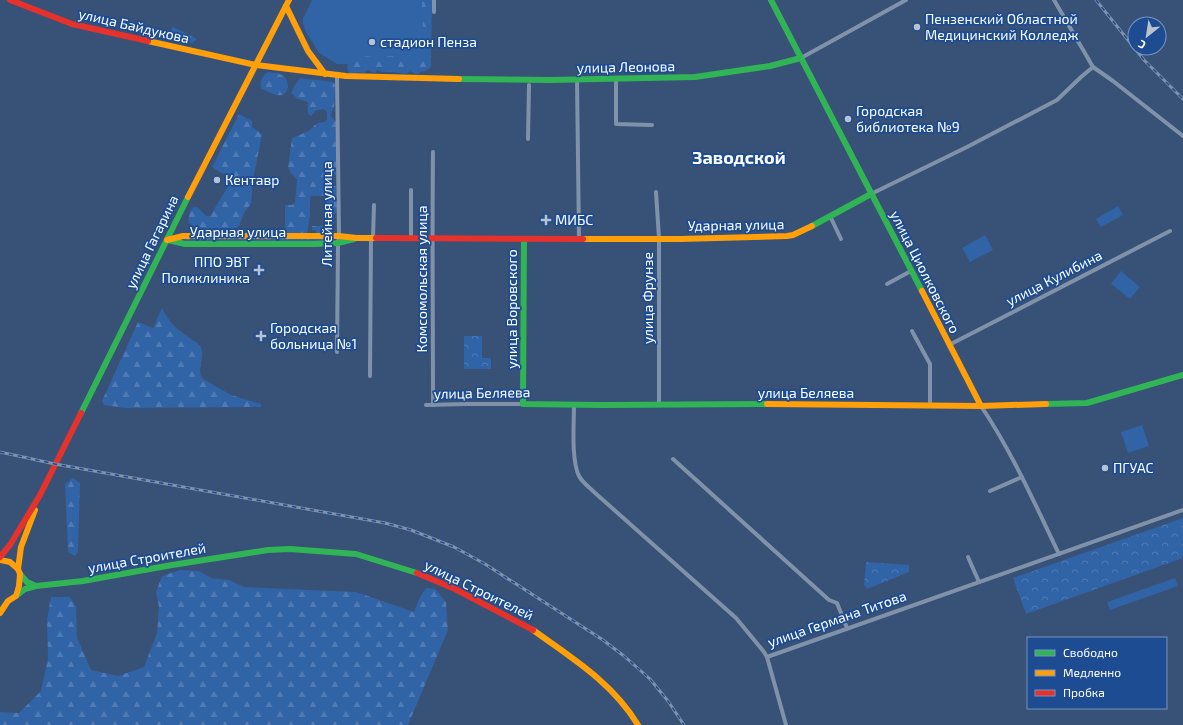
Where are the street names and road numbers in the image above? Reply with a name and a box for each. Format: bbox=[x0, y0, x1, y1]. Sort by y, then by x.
street label: улица Байдукова bbox=[77, 5, 191, 47]
street label: улица Леонова bbox=[577, 57, 675, 76]
street label: Литейная улица bbox=[318, 161, 335, 267]
street label: улица Гагарина bbox=[122, 192, 182, 291]
street label: Комсомольская улица bbox=[413, 206, 430, 352]
street label: улица Циолковского bbox=[887, 207, 964, 336]
street label: Ударная улица bbox=[688, 215, 784, 234]
street label: Ударная улица bbox=[190, 223, 286, 240]
street label: улица Кулибина bbox=[1003, 246, 1105, 309]
street label: улица Воровского bbox=[503, 249, 520, 369]
street label: улица Фрунзе bbox=[639, 252, 656, 344]
street label: улица Беляева bbox=[434, 383, 530, 402]
street label: улица Беляева bbox=[758, 384, 854, 401]
street label: улица Строителей bbox=[87, 539, 207, 576]
street label: улица Строителей bbox=[422, 556, 537, 623]
street label: улица Германа Титова bbox=[765, 587, 908, 650]

